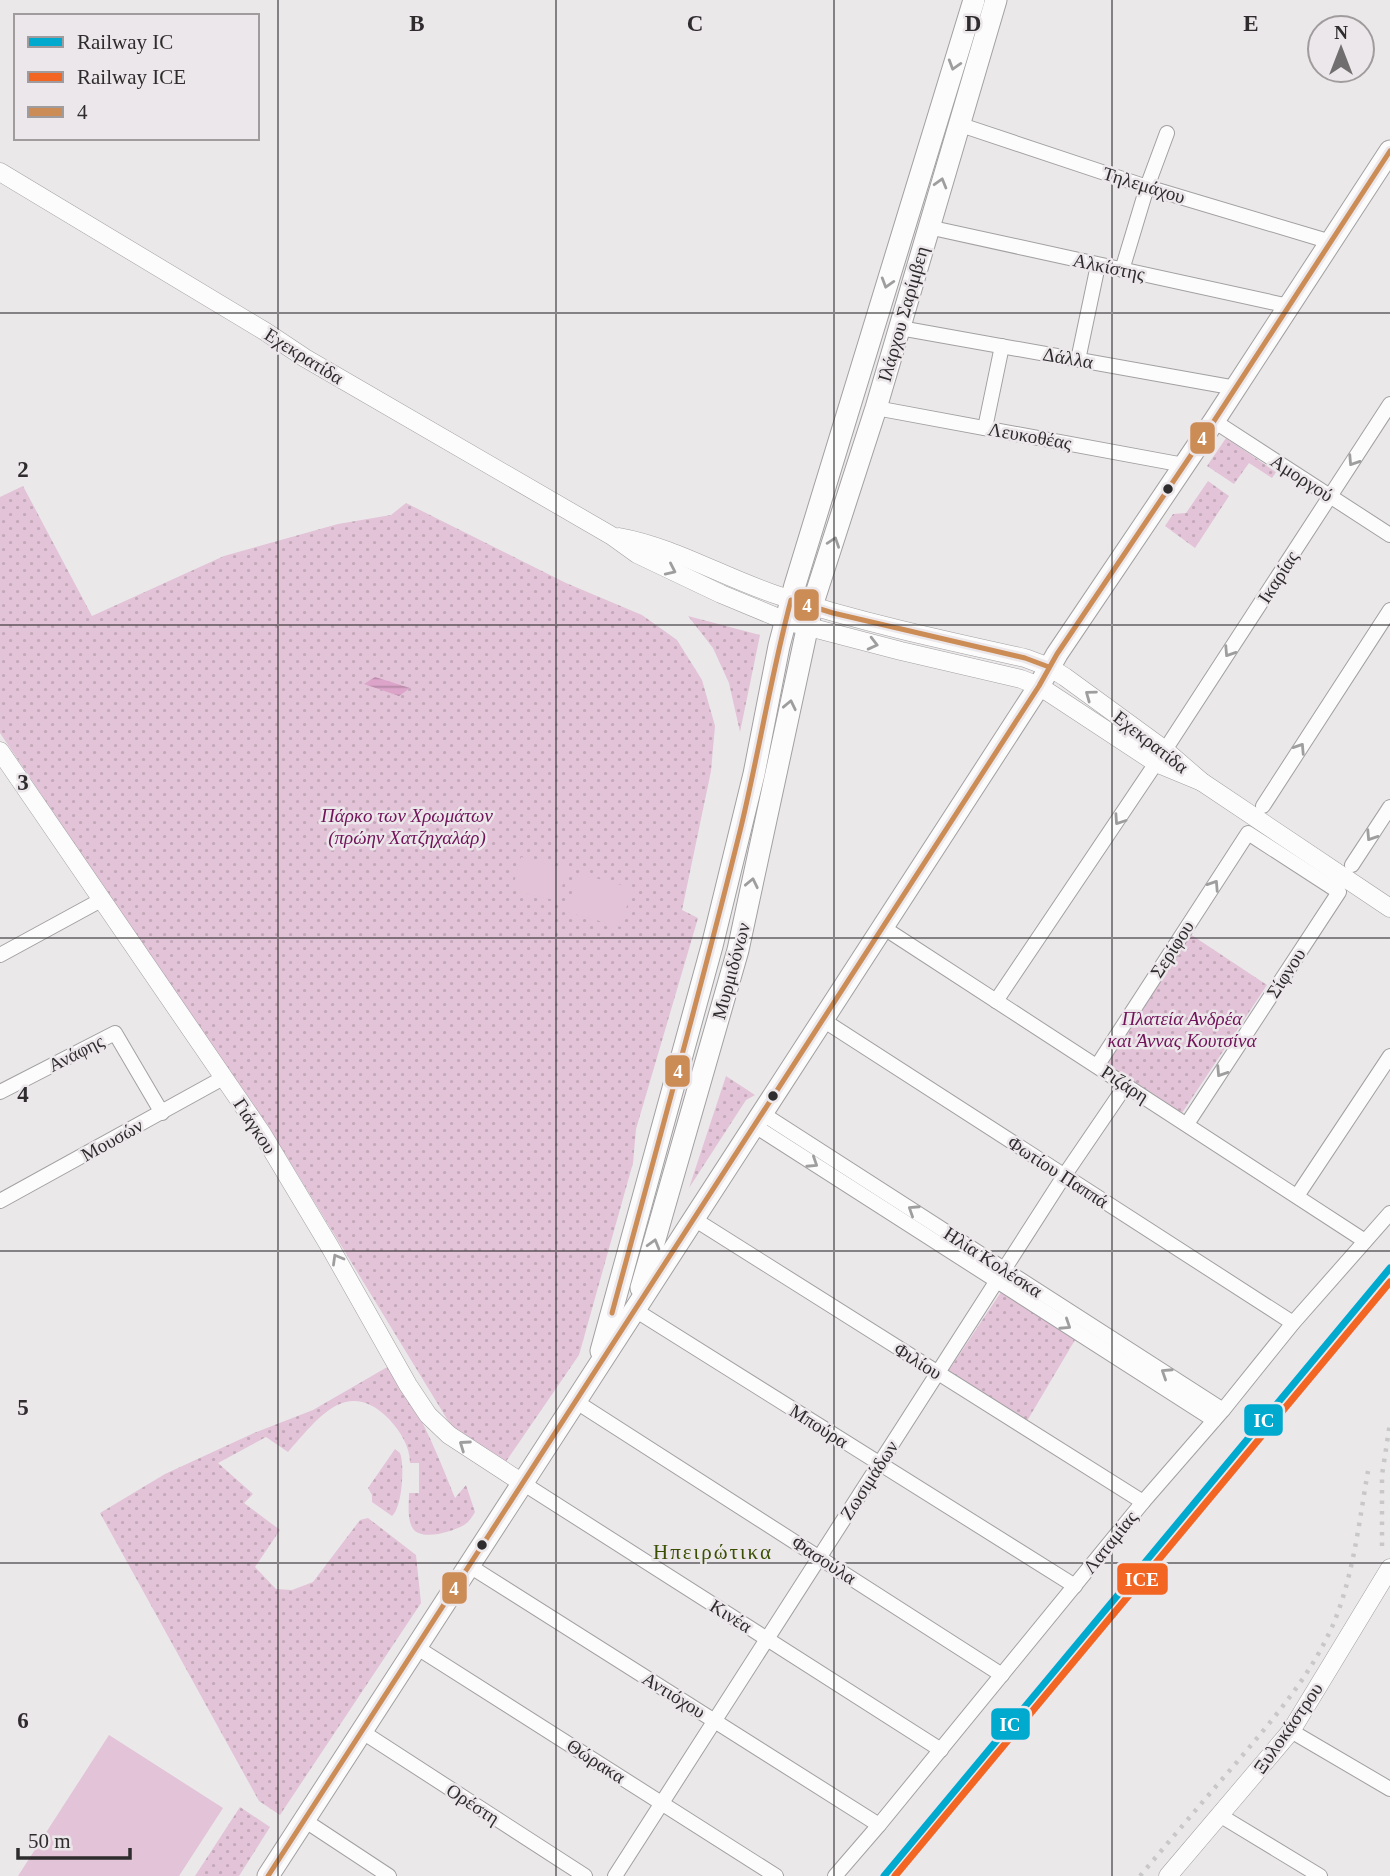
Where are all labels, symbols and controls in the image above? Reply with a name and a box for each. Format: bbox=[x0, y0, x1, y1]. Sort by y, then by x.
text: B bbox=[409, 11, 425, 36]
text: C bbox=[687, 11, 703, 36]
text: D bbox=[965, 11, 981, 36]
text: E bbox=[1243, 11, 1259, 36]
legend bbox=[14, 14, 259, 140]
north arrow bbox=[1306, 14, 1376, 84]
text: N bbox=[1334, 22, 1348, 43]
text: Railway IC bbox=[77, 30, 173, 54]
one-way arrow bbox=[947, 59, 962, 71]
text: Railway ICE bbox=[77, 65, 186, 89]
text: 4 bbox=[77, 100, 88, 124]
street label: Τηλεμάχου bbox=[1100, 163, 1188, 207]
one-way arrow bbox=[933, 177, 948, 189]
street label: Ιλάρχου Σαρίμβεη bbox=[874, 244, 932, 384]
street label: Αλκίστης bbox=[1071, 249, 1147, 285]
one-way arrow bbox=[881, 277, 896, 289]
street label: Εχεκρατίδα bbox=[261, 324, 347, 388]
street label: Δάλλα bbox=[1041, 343, 1095, 373]
street label: Λευκοθέας bbox=[987, 418, 1074, 454]
line badge: 4 bbox=[1189, 421, 1216, 455]
text: 4 bbox=[1197, 428, 1207, 449]
street label: Αμοργού bbox=[1267, 450, 1337, 506]
one-way arrow bbox=[1348, 454, 1361, 467]
text: 2 bbox=[17, 457, 29, 482]
unlabelled marker bbox=[1161, 482, 1175, 496]
one-way arrow bbox=[826, 536, 841, 548]
street label: Ικαρίας bbox=[1253, 547, 1303, 607]
one-way arrow bbox=[664, 562, 676, 576]
line badge: 4 bbox=[793, 588, 820, 622]
text: 4 bbox=[802, 595, 812, 616]
one-way arrow bbox=[867, 636, 879, 650]
one-way arrow bbox=[1225, 644, 1237, 657]
one-way arrow bbox=[1085, 691, 1098, 704]
one-way arrow bbox=[782, 699, 797, 711]
street label: Εχεκρατίδα bbox=[1110, 706, 1192, 778]
one-way arrow bbox=[1291, 743, 1304, 756]
text: 3 bbox=[17, 770, 29, 795]
park label: Πάρκο των Χρωμάτων (πρώην Χατζηχαλάρ) bbox=[320, 805, 494, 849]
one-way arrow bbox=[1114, 812, 1127, 825]
one-way arrow bbox=[1366, 829, 1379, 842]
one-way arrow bbox=[744, 877, 759, 889]
one-way arrow bbox=[1205, 880, 1218, 893]
street label: Σερίφου bbox=[1146, 917, 1198, 981]
street label: Μυρμιδόνων bbox=[708, 920, 754, 1022]
street label: Σίφνου bbox=[1262, 944, 1310, 1002]
park label: Πλατεία Ανδρέα και Άννας Κουτσίνα bbox=[1108, 1008, 1257, 1051]
street label: Ανάφης bbox=[45, 1030, 108, 1076]
line badge: 4 bbox=[664, 1054, 691, 1088]
text: 4 bbox=[673, 1061, 683, 1082]
street label: Ριζάρη bbox=[1097, 1061, 1153, 1107]
one-way arrow bbox=[1217, 1064, 1229, 1077]
text: 4 bbox=[17, 1082, 29, 1107]
unlabelled marker bbox=[766, 1089, 780, 1103]
street label: Γιάγκου bbox=[229, 1094, 281, 1158]
street label: Μουσών bbox=[78, 1114, 147, 1165]
street label: Φωτίου Παππά bbox=[1004, 1132, 1112, 1212]
one-way arrow bbox=[805, 1154, 818, 1167]
one-way arrow bbox=[907, 1206, 920, 1219]
street label: Ηλία Κολέσκα bbox=[940, 1222, 1046, 1302]
one-way arrow bbox=[645, 1239, 660, 1251]
one-way arrow bbox=[332, 1254, 345, 1267]
one-way arrow bbox=[1058, 1317, 1071, 1330]
street label: Φιλίου bbox=[890, 1338, 946, 1384]
one-way arrow bbox=[1161, 1369, 1174, 1381]
text: 5 bbox=[17, 1395, 29, 1420]
street label: Μπούρα bbox=[786, 1400, 852, 1452]
line badge: IC bbox=[1243, 1403, 1284, 1437]
text: IC bbox=[1253, 1410, 1275, 1431]
street label: Ζωσιμάδων bbox=[836, 1436, 902, 1523]
one-way arrow bbox=[459, 1441, 472, 1453]
street label: Λαταμίας bbox=[1079, 1506, 1142, 1577]
street label: Φασούλα bbox=[788, 1532, 860, 1588]
unlabelled marker bbox=[475, 1538, 489, 1552]
district label: Ηπειρώτικα bbox=[653, 1540, 773, 1564]
line badge: ICE bbox=[1116, 1562, 1169, 1596]
text: ICE bbox=[1125, 1569, 1159, 1590]
line badge: 4 bbox=[441, 1571, 468, 1605]
text: 4 bbox=[449, 1578, 459, 1599]
street label: Κινέα bbox=[706, 1595, 756, 1637]
street label: Αντιόχου bbox=[639, 1668, 709, 1722]
street label: Ξυλοκάστρου bbox=[1249, 1679, 1327, 1777]
line badge: IC bbox=[990, 1707, 1031, 1741]
text: 6 bbox=[17, 1708, 29, 1733]
text: IC bbox=[999, 1714, 1021, 1735]
street label: Θώρακα bbox=[563, 1734, 629, 1788]
street label: Ορέστη bbox=[443, 1779, 503, 1829]
scale bar bbox=[18, 1816, 130, 1860]
text: 50 m bbox=[28, 1829, 71, 1853]

